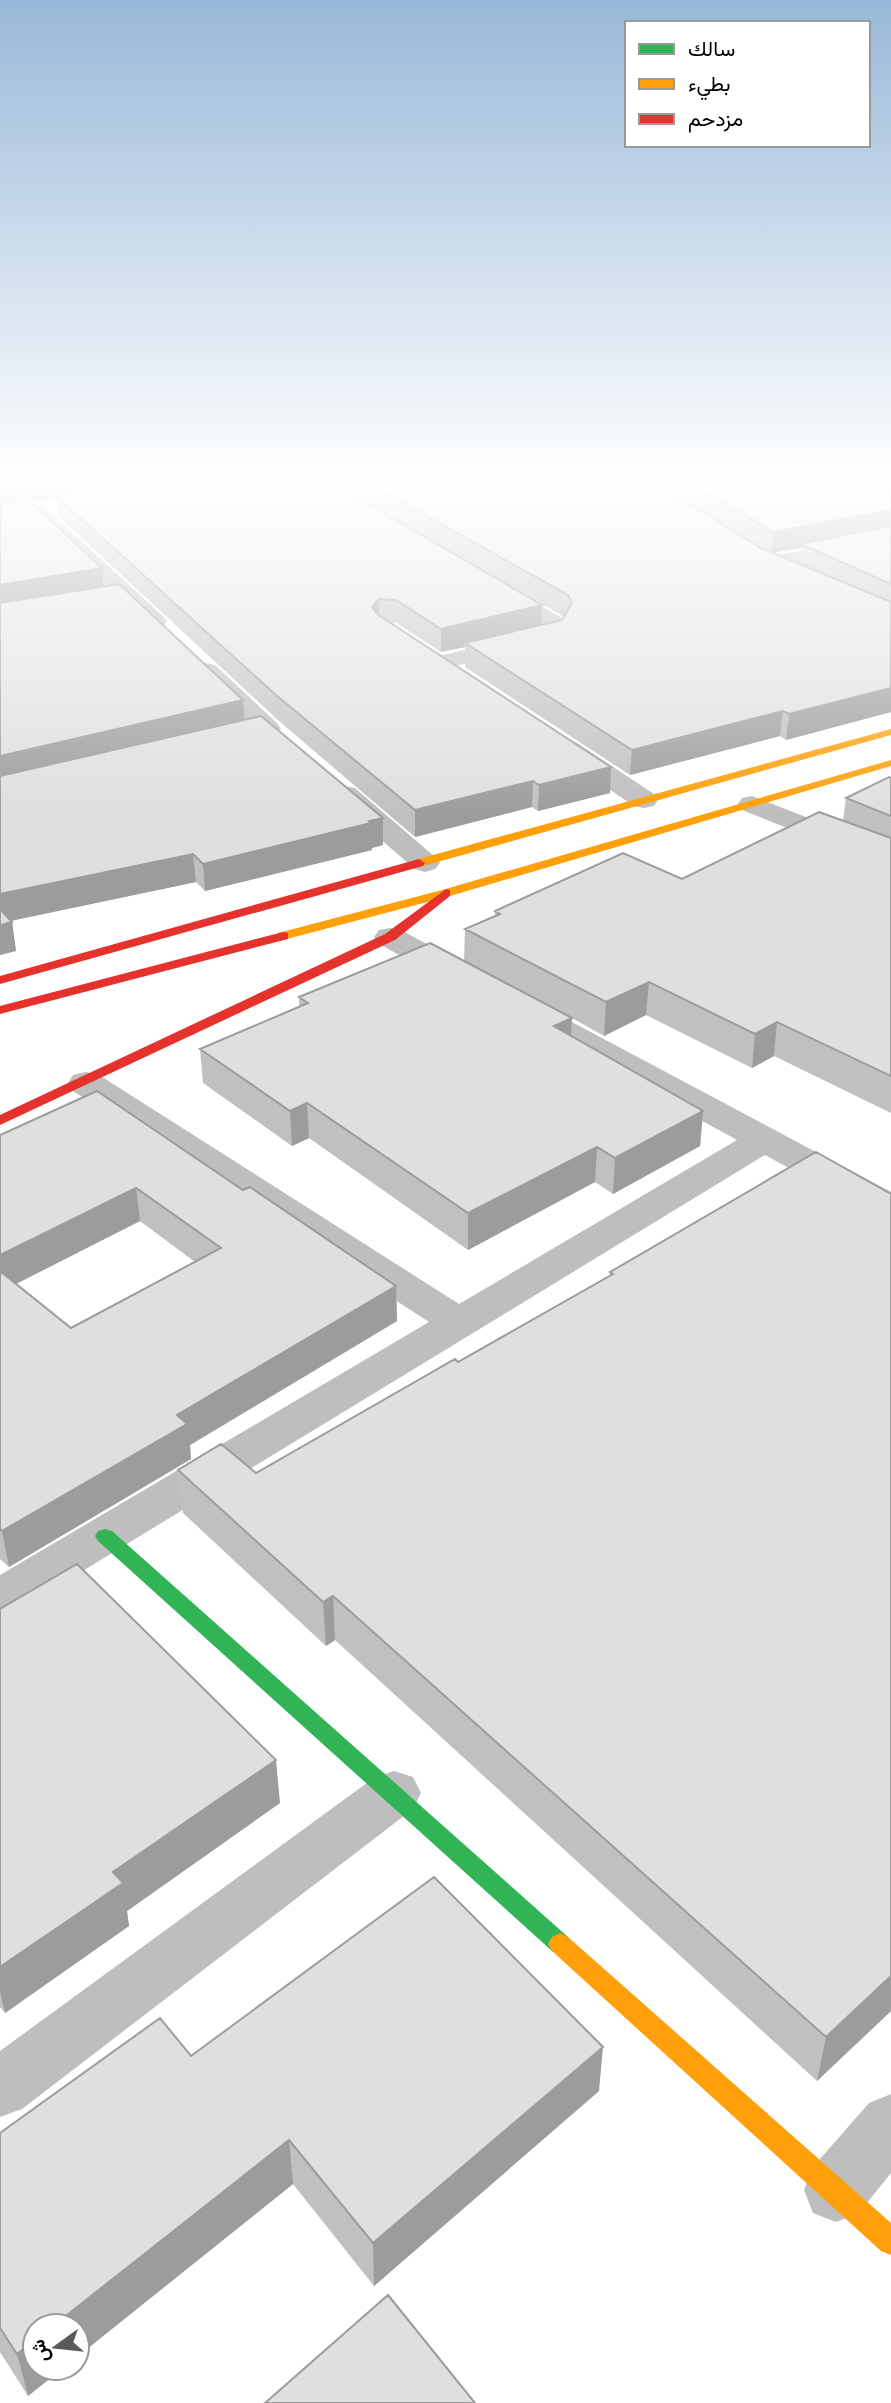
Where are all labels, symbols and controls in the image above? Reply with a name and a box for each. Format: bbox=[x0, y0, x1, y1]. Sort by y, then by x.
legend bbox=[625, 21, 870, 147]
text: سالك bbox=[688, 36, 735, 62]
text: بطيء bbox=[688, 71, 731, 101]
text: مزدحم bbox=[688, 106, 743, 133]
north arrow bbox=[21, 2312, 91, 2382]
text: ش bbox=[26, 2337, 54, 2365]

